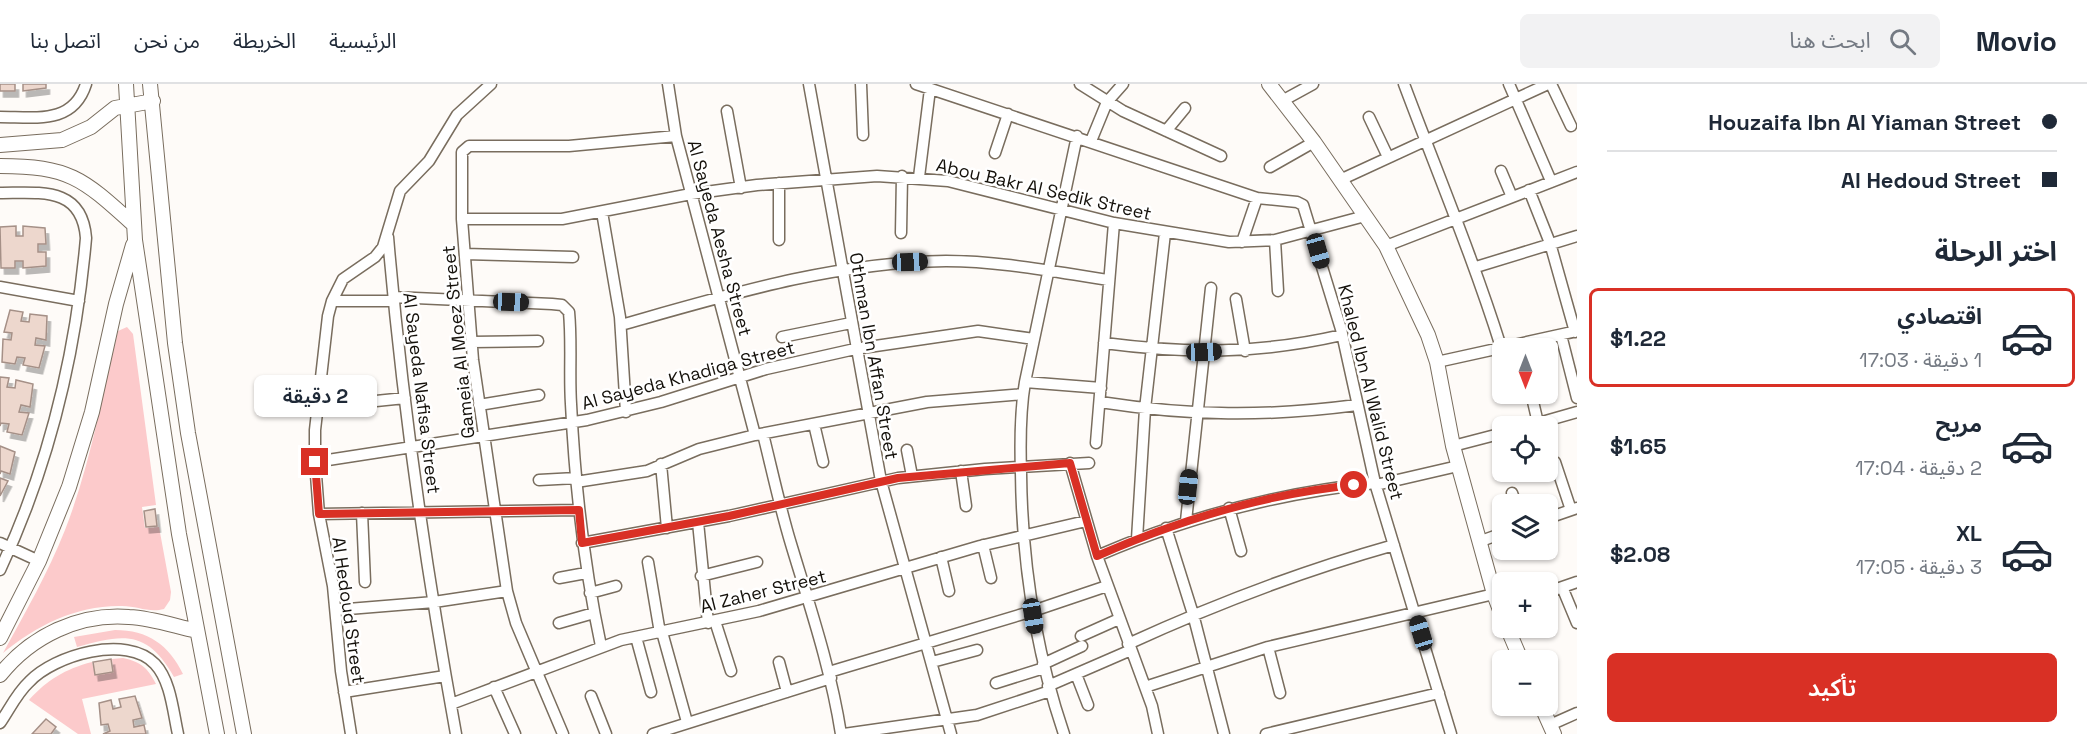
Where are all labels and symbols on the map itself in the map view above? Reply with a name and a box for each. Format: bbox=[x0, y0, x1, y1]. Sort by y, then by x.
street label: Al Sayeda Aesha Street bbox=[683, 137, 757, 339]
street label: Abou Bakr Al Sedik Street bbox=[934, 153, 1154, 225]
car bbox=[1304, 231, 1332, 271]
street label: Gameia Al Moez Street bbox=[436, 244, 480, 440]
street label: Othman Ibn Affan Street bbox=[844, 251, 904, 461]
car bbox=[892, 252, 928, 272]
street label: Khaled Ibn Al Walid Street bbox=[1333, 282, 1409, 502]
street label: Al Sayeda Nafisa Street bbox=[398, 291, 446, 495]
car bbox=[493, 292, 529, 312]
street label: Al Sayeda Khadiga Street bbox=[579, 335, 797, 415]
north arrow bbox=[1492, 338, 1558, 404]
car bbox=[1186, 342, 1222, 362]
callout: 2 دقيقة bbox=[254, 375, 376, 417]
route end bbox=[301, 448, 328, 475]
car bbox=[1177, 468, 1199, 506]
route start bbox=[1340, 471, 1367, 498]
street label: Al Hedoud Street bbox=[327, 535, 371, 685]
street label: Al Zaher Street bbox=[698, 564, 828, 618]
car bbox=[1021, 597, 1045, 635]
car bbox=[1407, 613, 1435, 653]

